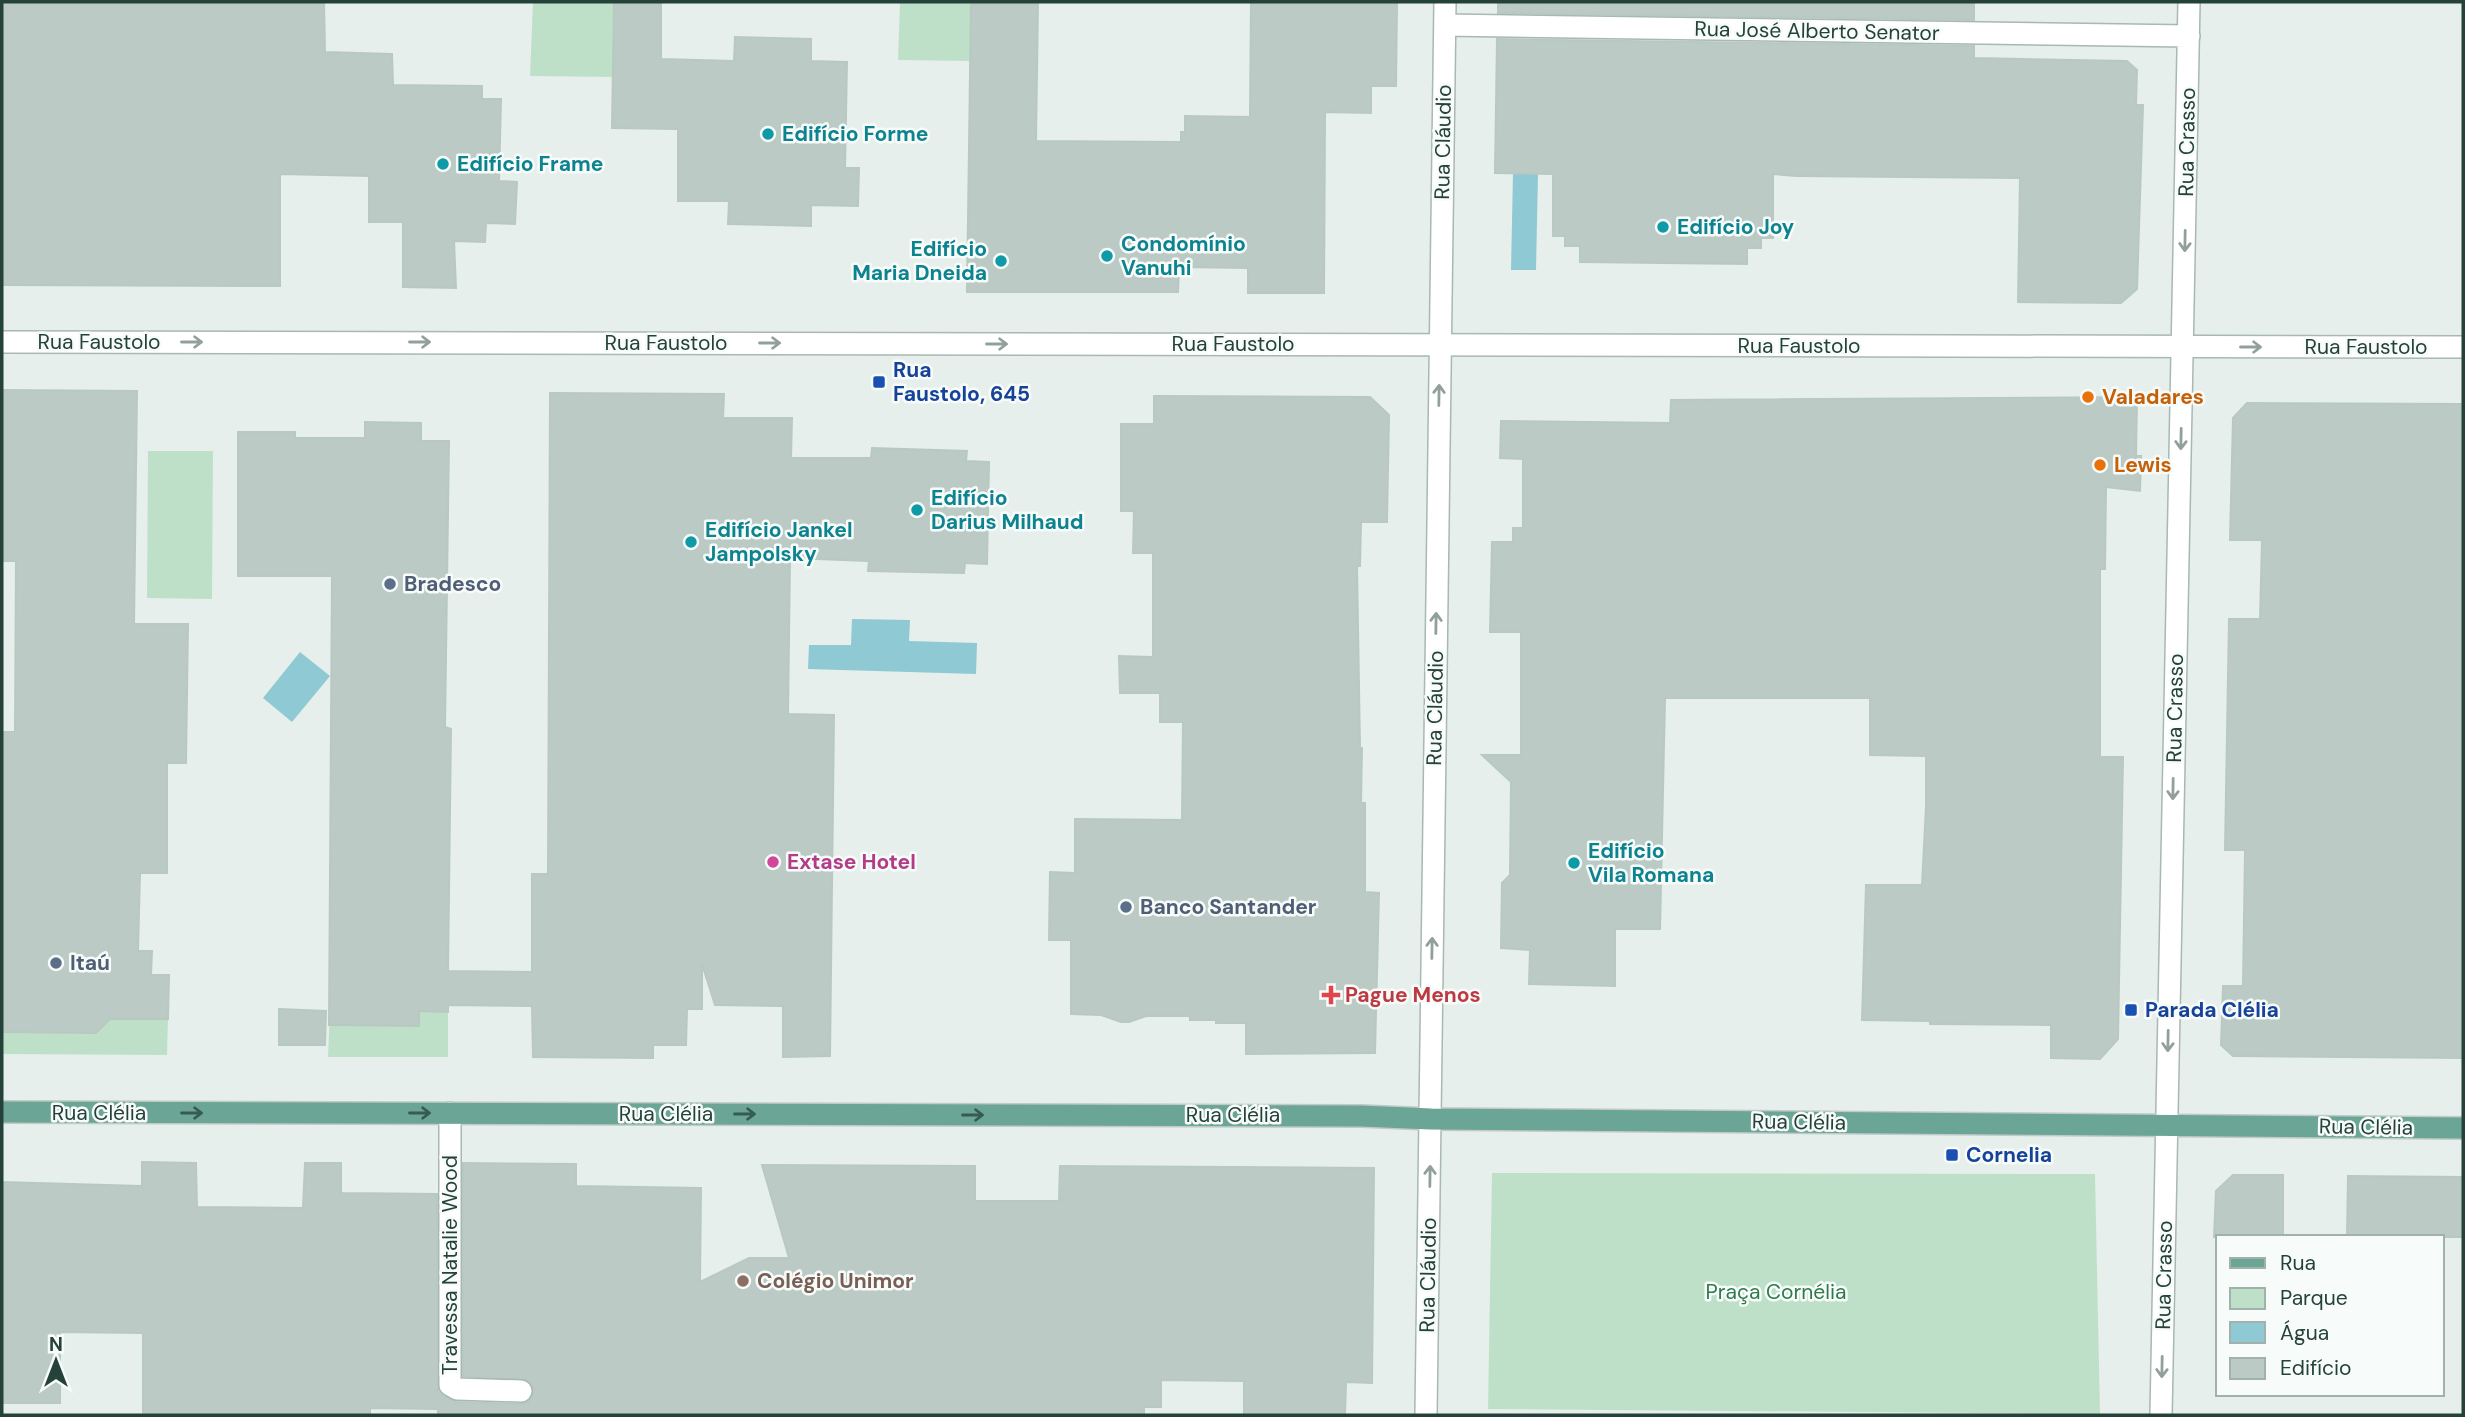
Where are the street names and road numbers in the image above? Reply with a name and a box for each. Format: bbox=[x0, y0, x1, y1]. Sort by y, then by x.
street label: Rua José Alberto Senator bbox=[1694, 15, 1940, 47]
street label: Rua Cláudio bbox=[1428, 84, 1458, 200]
street label: Rua Crasso bbox=[2172, 87, 2202, 197]
street label: Rua Faustolo bbox=[37, 328, 161, 356]
street label: Rua Faustolo bbox=[604, 329, 728, 357]
street label: Rua Faustolo bbox=[1171, 330, 1295, 358]
street label: Rua Faustolo bbox=[1737, 332, 1861, 360]
street label: Rua Faustolo bbox=[2304, 333, 2428, 361]
street label: Rua Cláudio bbox=[1420, 650, 1450, 766]
street label: Rua Crasso bbox=[2160, 653, 2190, 763]
street label: Rua Clélia bbox=[52, 1099, 146, 1127]
street label: Rua Clélia bbox=[619, 1100, 713, 1128]
street label: Rua Clélia bbox=[1186, 1101, 1280, 1129]
street label: Rua Clélia bbox=[1752, 1107, 1846, 1137]
street label: Rua Clélia bbox=[2319, 1112, 2413, 1142]
street label: Travessa Natalie Wood bbox=[436, 1155, 464, 1375]
street label: Rua Cláudio bbox=[1413, 1217, 1443, 1333]
street label: Rua Crasso bbox=[2149, 1220, 2179, 1330]

